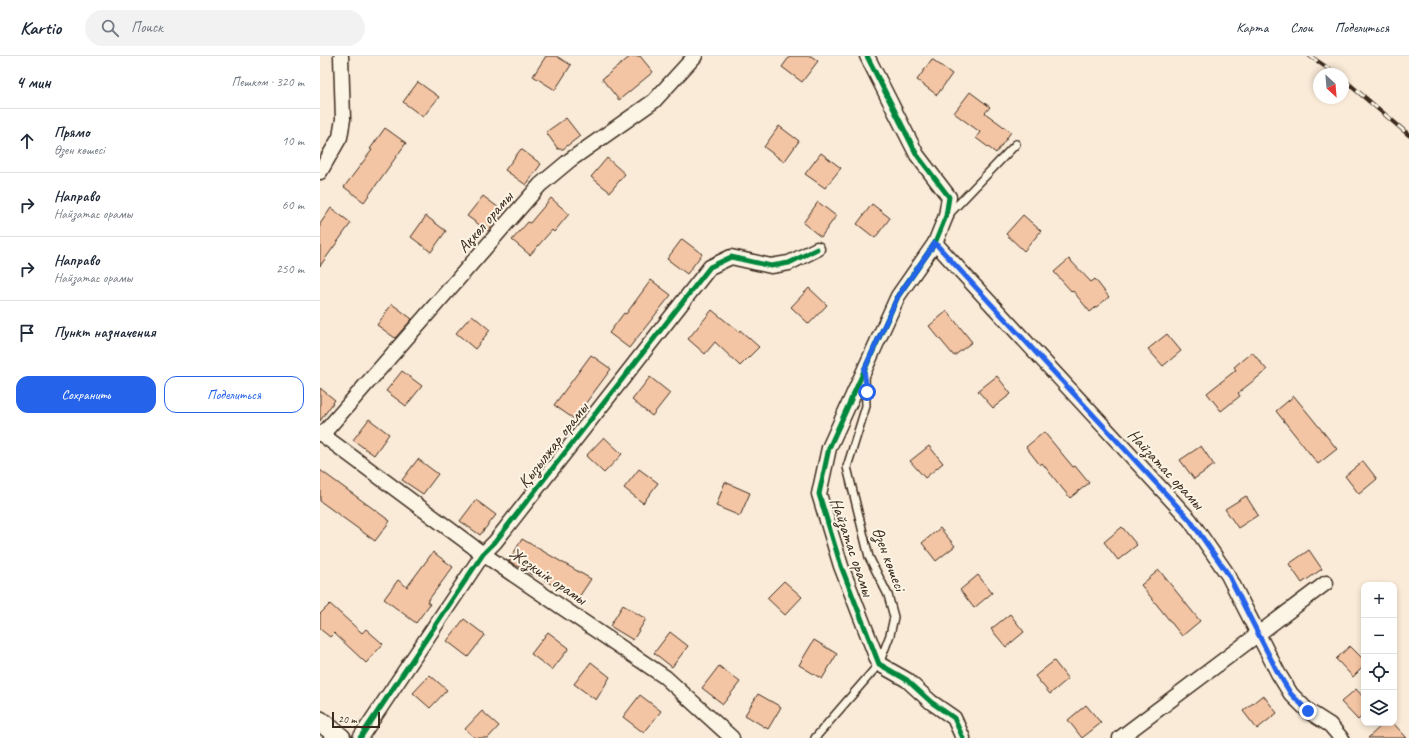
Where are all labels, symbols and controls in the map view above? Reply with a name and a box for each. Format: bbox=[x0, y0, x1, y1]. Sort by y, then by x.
search box bbox=[85, 10, 365, 46]
text: Kartio bbox=[20, 16, 61, 40]
icon: search bbox=[99, 17, 121, 39]
text: Поиск bbox=[131, 18, 163, 37]
text: Карта bbox=[1236, 19, 1268, 36]
text: Слои bbox=[1290, 19, 1313, 36]
text: Поделиться bbox=[1335, 19, 1389, 36]
north arrow bbox=[1313, 68, 1349, 104]
text: 4 мин bbox=[16, 72, 51, 93]
text: Пешком · 320 m bbox=[231, 74, 304, 90]
text: Прямо bbox=[54, 123, 90, 142]
icon: ahead bbox=[16, 130, 38, 152]
text: 10 m bbox=[282, 133, 304, 149]
text: Өзен көшесі bbox=[54, 142, 105, 158]
street label: Ақкөл орамы bbox=[453, 186, 519, 257]
text: Направо bbox=[54, 187, 100, 206]
icon: right bbox=[16, 194, 38, 216]
text: 60 m bbox=[282, 197, 304, 213]
text: Найзатас орамы bbox=[54, 206, 132, 222]
text: Направо bbox=[54, 251, 100, 270]
icon: right bbox=[16, 258, 38, 280]
text: 250 m bbox=[276, 261, 304, 277]
text: Найзатас орамы bbox=[54, 270, 132, 286]
icon: arrive bbox=[16, 322, 38, 344]
text: Пункт назначения bbox=[54, 323, 156, 342]
button: Сохранить bbox=[16, 376, 156, 413]
button: Поделиться bbox=[164, 376, 304, 413]
route start bbox=[858, 383, 876, 401]
street label: Қызылжар орамы bbox=[513, 396, 595, 493]
street label: Найзатас орамы bbox=[1123, 424, 1210, 516]
street label: Найзатас орамы bbox=[824, 495, 879, 601]
street label: Өзен көшесі bbox=[866, 524, 911, 596]
street label: Жезкиік орамы bbox=[505, 542, 592, 611]
map controls bbox=[1361, 582, 1397, 726]
button: + bbox=[1361, 582, 1397, 618]
button: − bbox=[1361, 618, 1397, 654]
button: locate bbox=[1361, 654, 1397, 690]
button: layers bbox=[1361, 690, 1397, 726]
route end bbox=[1299, 702, 1317, 720]
scale bar bbox=[332, 710, 380, 729]
text: 20 m bbox=[338, 712, 357, 726]

